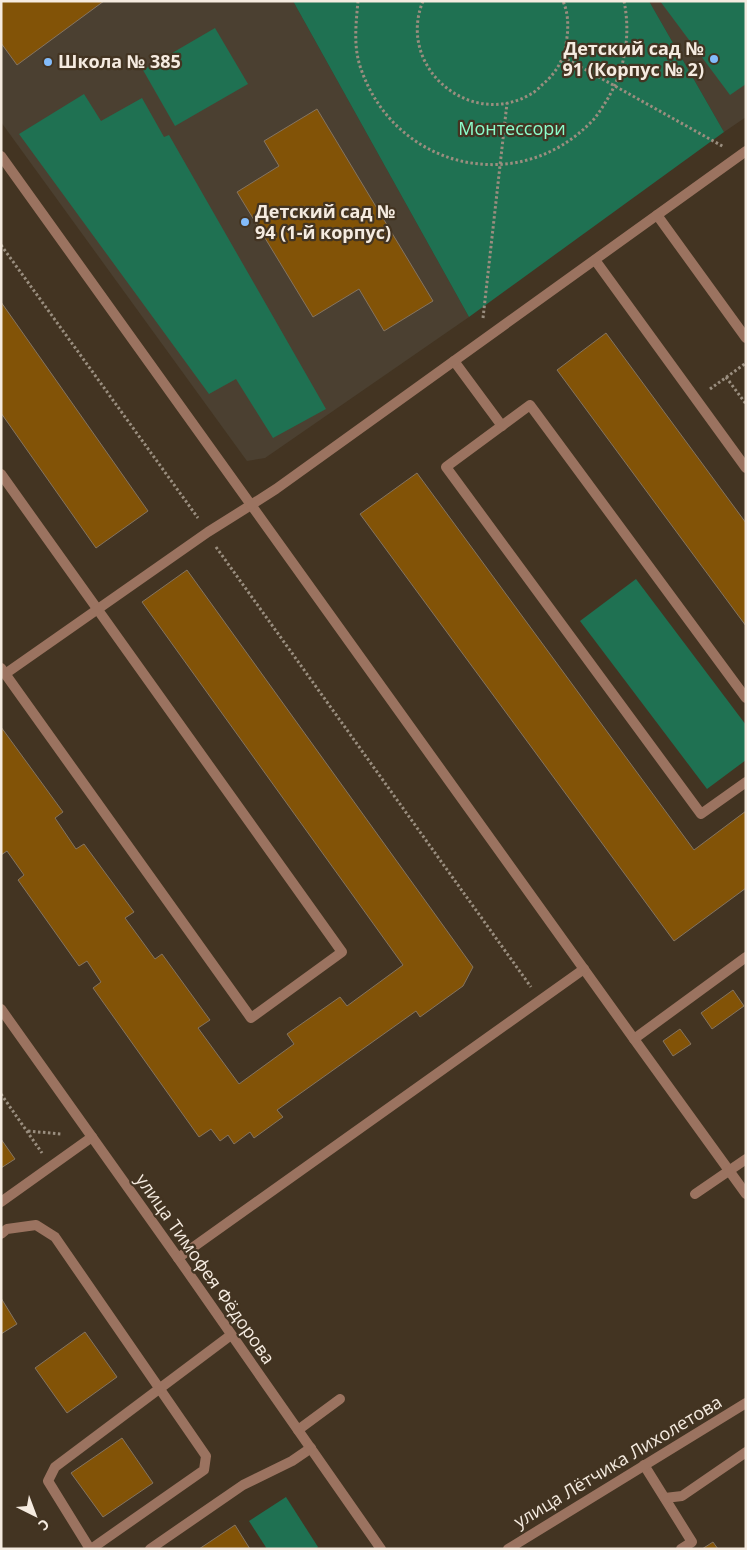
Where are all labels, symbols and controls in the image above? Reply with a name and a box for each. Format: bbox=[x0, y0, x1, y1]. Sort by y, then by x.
place label: Детский сад № 91 (Корпус № 2) bbox=[563, 36, 704, 81]
place label: Школа № 385 bbox=[58, 49, 181, 73]
marker: Детский сад № 91 (Корпус № 2) bbox=[708, 53, 720, 65]
marker: Школа № 385 bbox=[42, 56, 54, 68]
park label: Монтессори bbox=[458, 116, 566, 140]
place label: Детский сад № 94 (1-й корпус) bbox=[255, 199, 396, 244]
marker: Детский сад № 94 (1-й корпус) bbox=[239, 216, 251, 228]
street label: улица Тимофея Фёдорова bbox=[131, 1168, 281, 1369]
street label: улица Лётчика Лихолетова bbox=[509, 1389, 726, 1533]
north arrow bbox=[10, 1490, 60, 1540]
text: С bbox=[34, 1515, 54, 1535]

